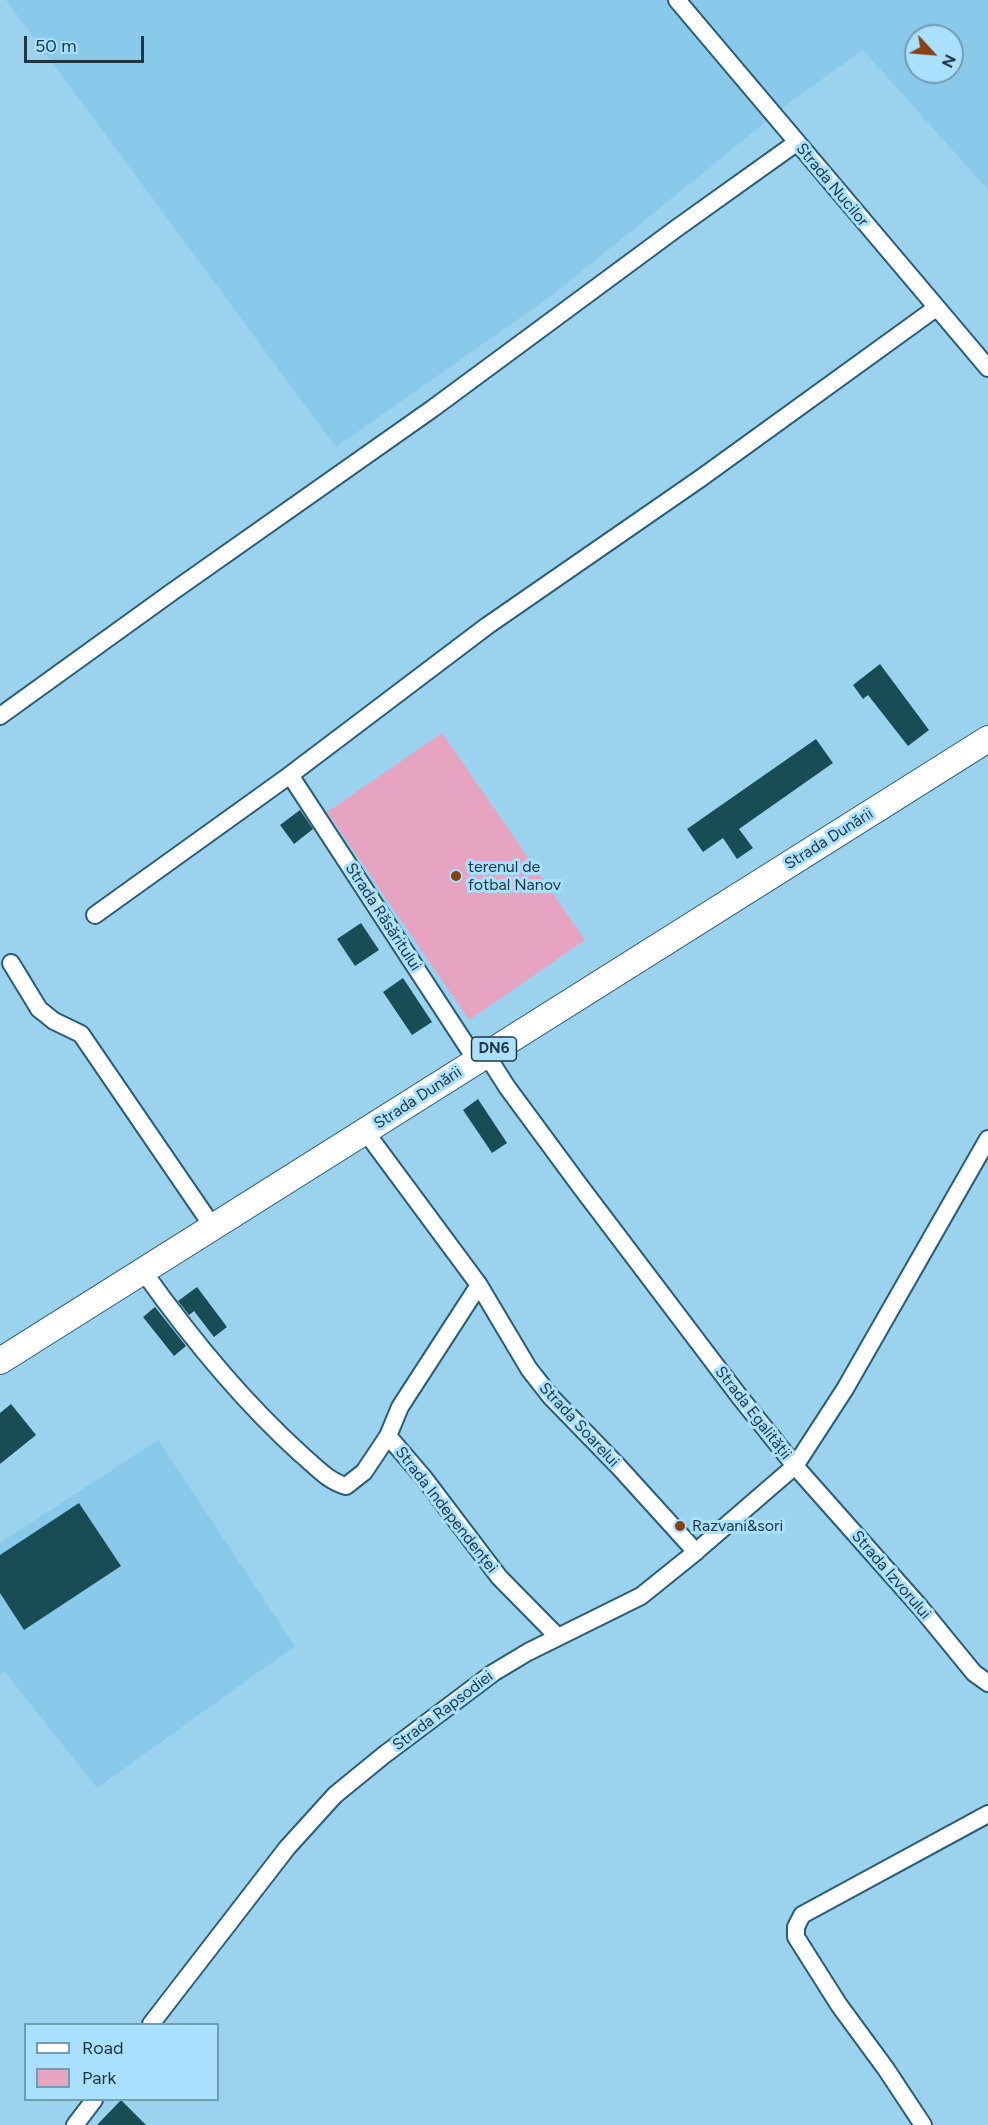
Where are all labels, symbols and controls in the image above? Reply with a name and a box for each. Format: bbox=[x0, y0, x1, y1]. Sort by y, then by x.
scale bar bbox=[27, 24, 147, 62]
north arrow bbox=[904, 24, 964, 84]
text: 50 m bbox=[35, 35, 77, 57]
text: N bbox=[938, 52, 960, 71]
street label: Strada Nucilor bbox=[792, 139, 872, 231]
street label: Strada Dunării bbox=[781, 804, 877, 874]
place label: terenul de fotbal Nanov bbox=[468, 857, 561, 895]
street label: Strada Răsăritului bbox=[341, 859, 425, 975]
marker: terenul de fotbal Nanov bbox=[449, 869, 463, 883]
road number: DN6 bbox=[472, 1037, 516, 1061]
street label: Strada Dunării bbox=[371, 1063, 465, 1133]
street label: Strada Egalității bbox=[711, 1363, 795, 1463]
street label: Strada Soarelui bbox=[535, 1379, 623, 1471]
street label: Strada Independenței bbox=[391, 1443, 501, 1577]
place label: Razvani&sori bbox=[692, 1516, 783, 1536]
marker: Razvani&sori bbox=[673, 1519, 687, 1533]
street label: Strada Izvorului bbox=[847, 1527, 935, 1623]
street label: Strada Rapsodiei bbox=[389, 1667, 497, 1755]
legend bbox=[24, 2023, 219, 2101]
text: Road bbox=[82, 2037, 123, 2059]
text: Park bbox=[82, 2067, 116, 2089]

